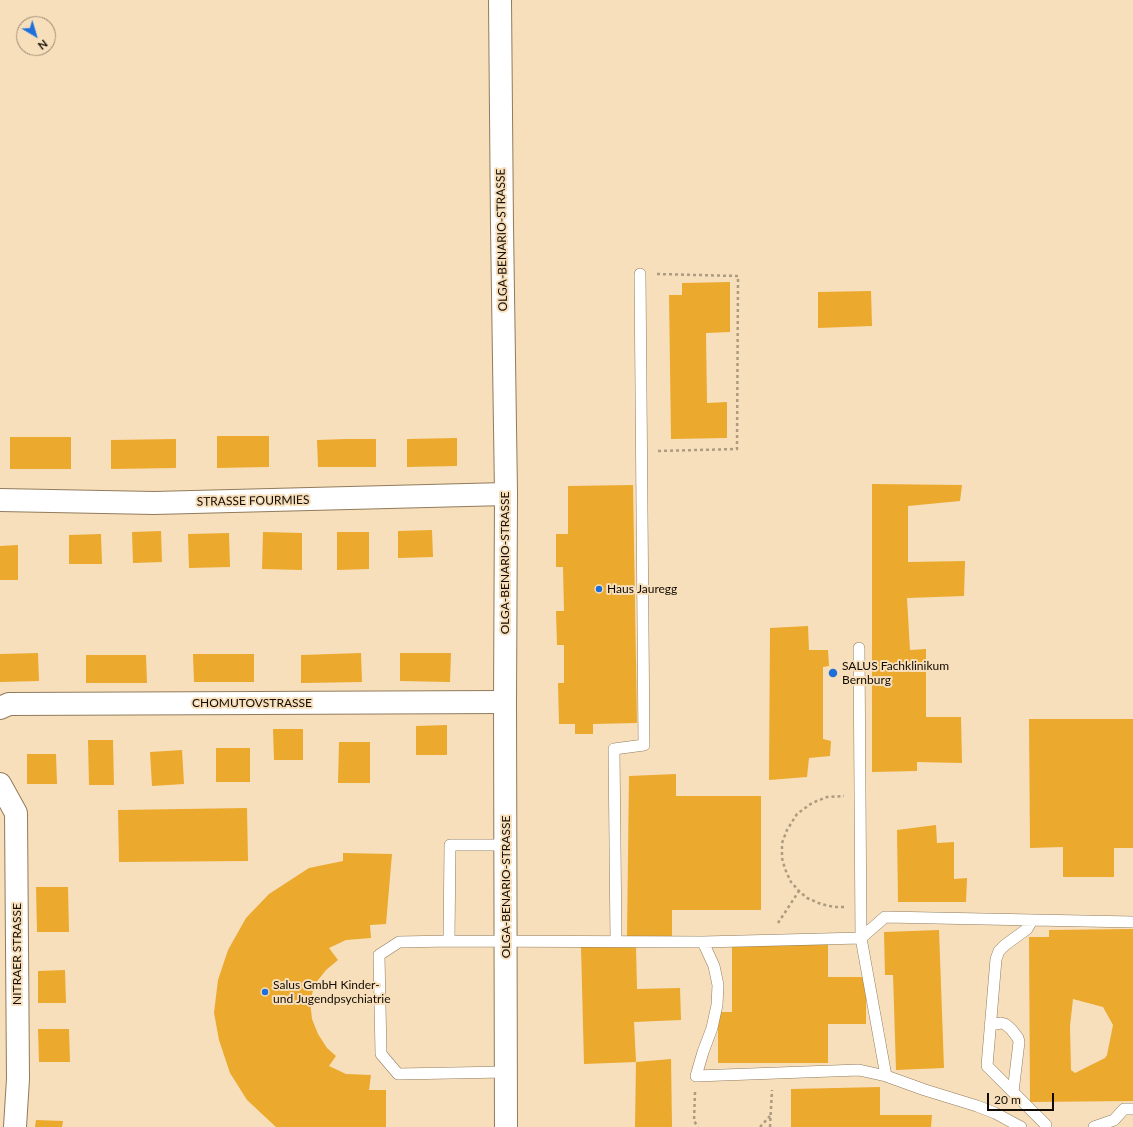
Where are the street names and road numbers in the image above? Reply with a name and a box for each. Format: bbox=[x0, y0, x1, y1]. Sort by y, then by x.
street label: OLGA-BENARIO-STRASSE bbox=[494, 169, 510, 311]
street label: OLGA-BENARIO-STRASSE bbox=[498, 492, 512, 634]
street label: STRASSE FOURMIES bbox=[196, 493, 310, 509]
street label: CHOMUTOVSTRASSE bbox=[192, 696, 312, 710]
street label: OLGA-BENARIO-STRASSE bbox=[499, 816, 513, 958]
street label: NITRAER STRASSE bbox=[10, 903, 24, 1005]

